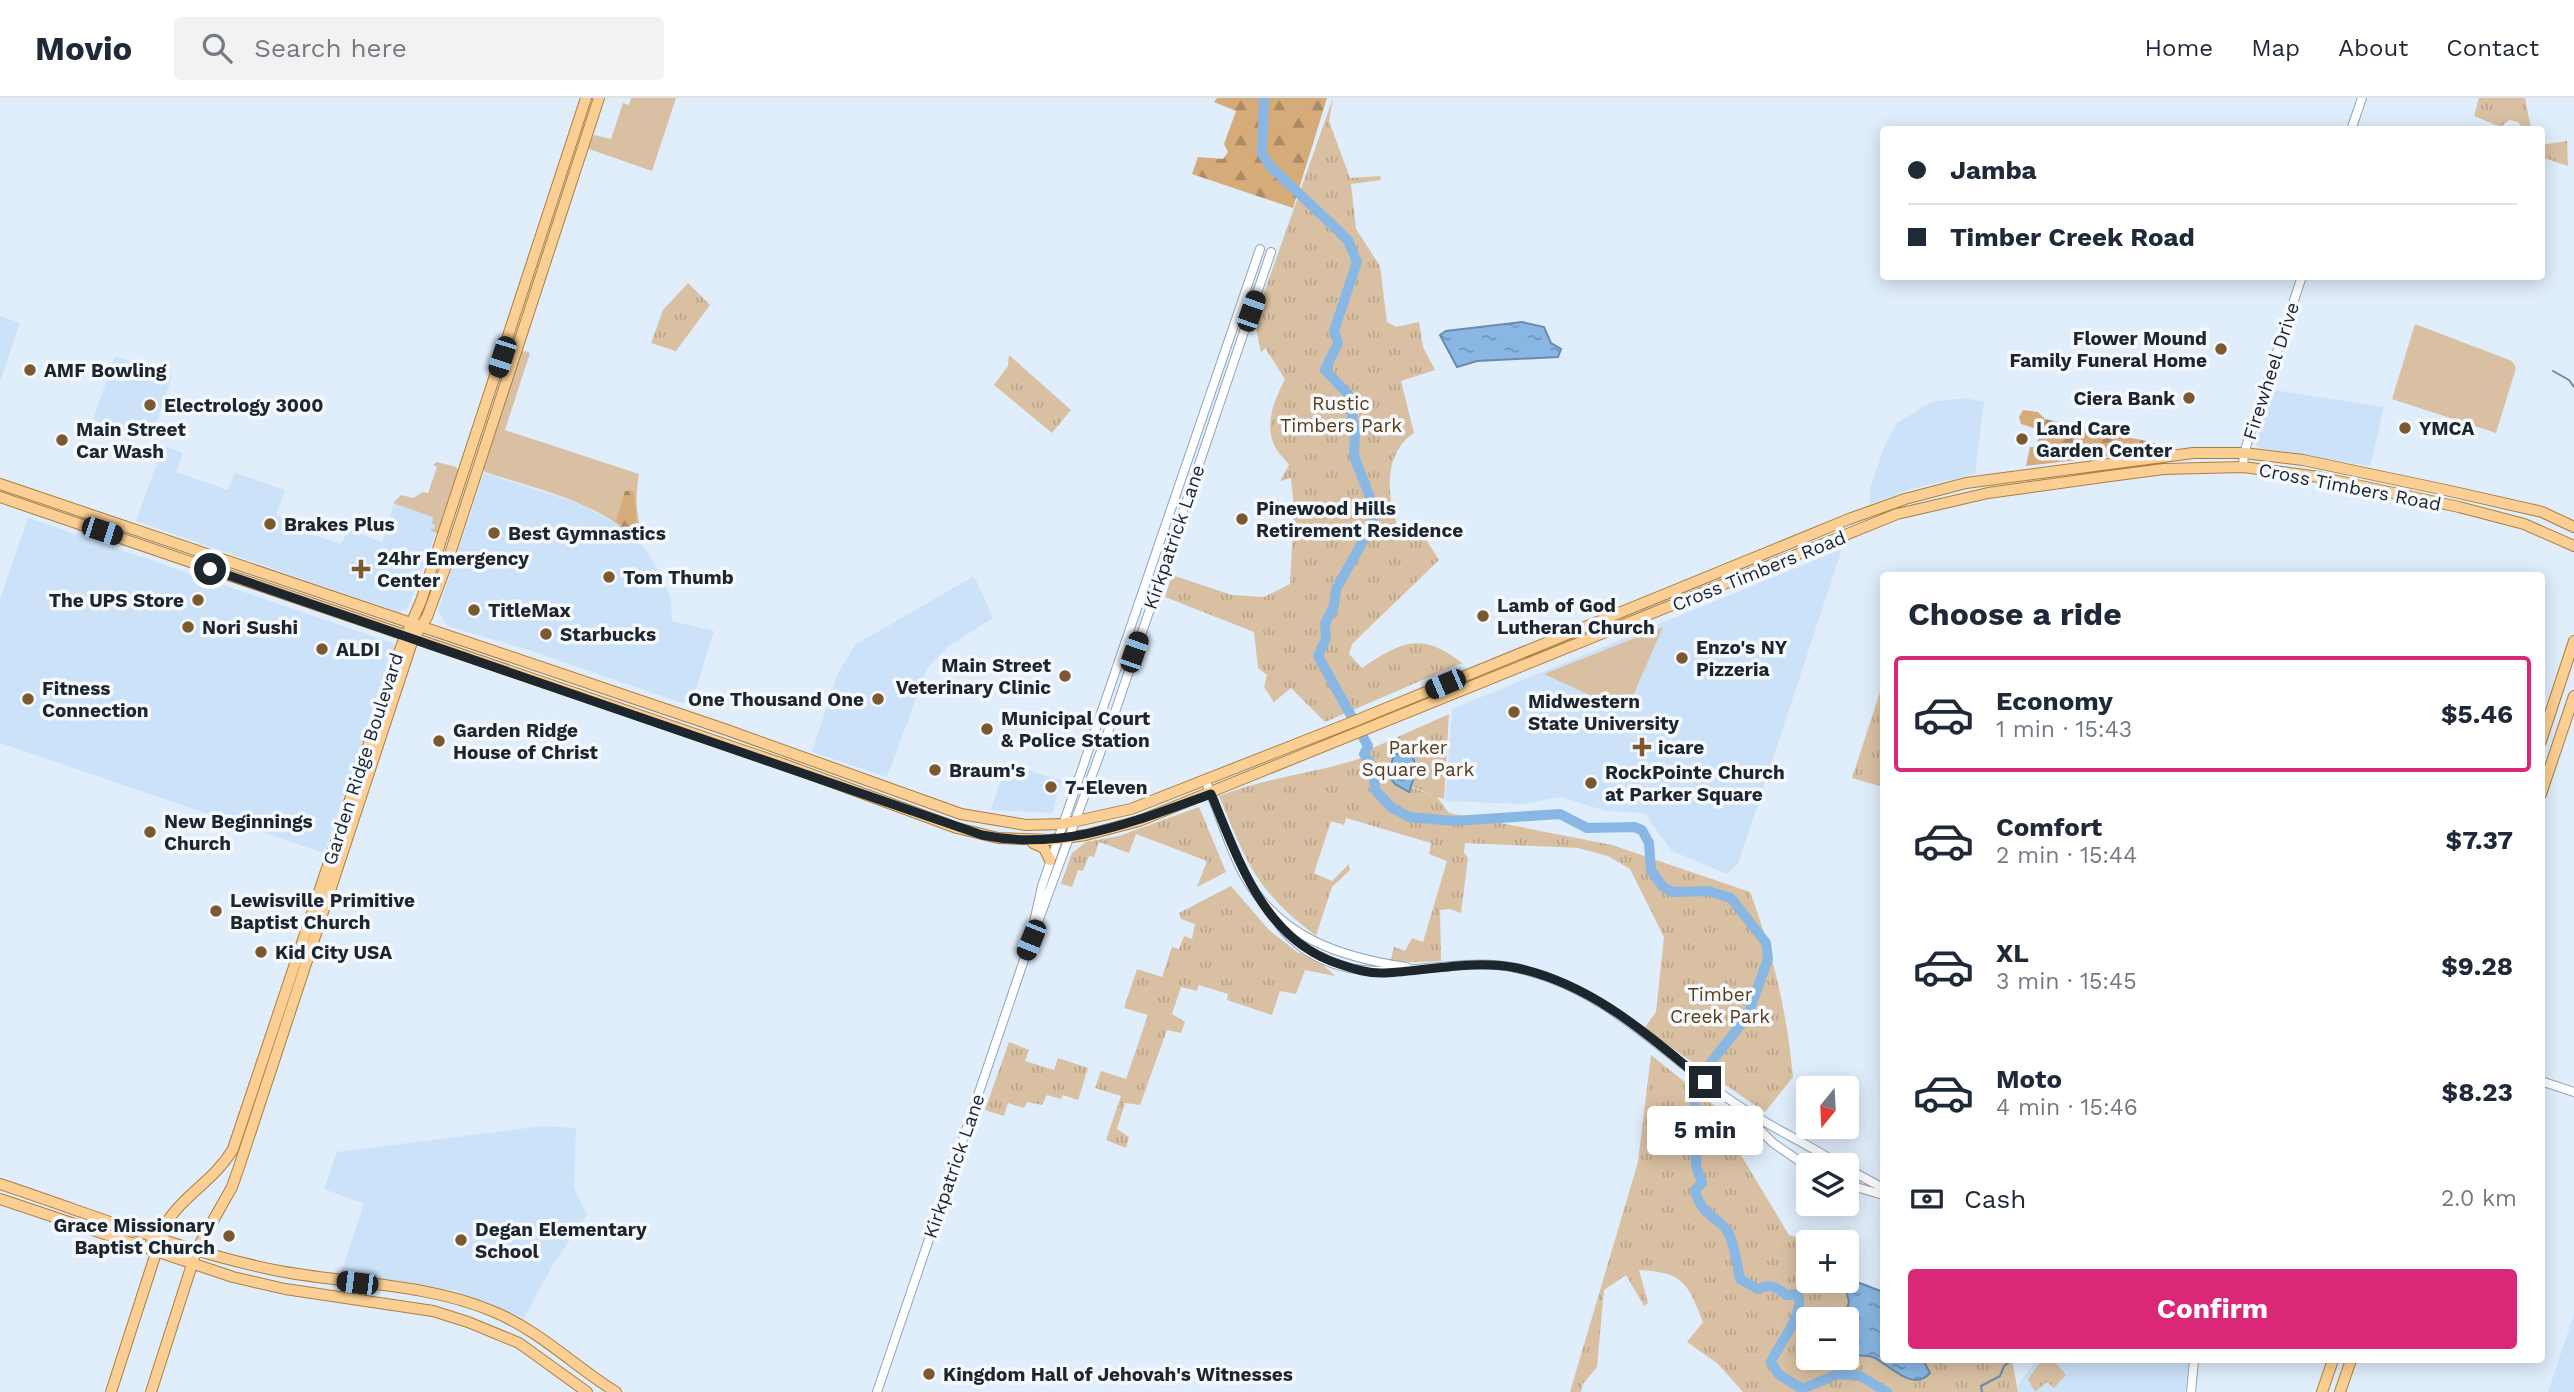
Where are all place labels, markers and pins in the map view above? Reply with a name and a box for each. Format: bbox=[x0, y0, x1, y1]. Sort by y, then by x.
place label: Flower Mound Family Funeral Home bbox=[2010, 327, 2207, 372]
marker: Flower Mound Family Funeral Home bbox=[2213, 341, 2229, 357]
place label: AMF Bowling bbox=[44, 359, 167, 382]
marker: AMF Bowling bbox=[22, 362, 38, 378]
place label: Ciera Bank bbox=[2074, 387, 2175, 410]
marker: Ciera Bank bbox=[2181, 390, 2197, 406]
place label: Electrology 3000 bbox=[164, 394, 324, 417]
marker: Electrology 3000 bbox=[142, 397, 158, 413]
place label: Land Care Garden Center bbox=[2036, 417, 2173, 462]
place label: YMCA bbox=[2419, 417, 2475, 440]
place label: Main Street Car Wash bbox=[76, 418, 186, 463]
marker: YMCA bbox=[2397, 420, 2413, 436]
marker: Land Care Garden Center bbox=[2014, 431, 2030, 447]
marker: Main Street Car Wash bbox=[54, 432, 70, 448]
place label: Pinewood Hills Retirement Residence bbox=[1256, 497, 1463, 542]
marker: Pinewood Hills Retirement Residence bbox=[1234, 511, 1250, 527]
place label: Brakes Plus bbox=[284, 513, 395, 536]
marker: Brakes Plus bbox=[262, 516, 278, 532]
place label: Best Gymnastics bbox=[508, 522, 666, 545]
marker: Best Gymnastics bbox=[486, 525, 502, 541]
place label: 24hr Emergency Center bbox=[377, 547, 529, 592]
marker: 24hr Emergency Center bbox=[351, 559, 371, 579]
place label: Tom Thumb bbox=[623, 566, 734, 589]
marker: Tom Thumb bbox=[601, 569, 617, 585]
place label: The UPS Store bbox=[49, 589, 184, 612]
marker: The UPS Store bbox=[190, 592, 206, 608]
place label: Lamb of God Lutheran Church bbox=[1497, 594, 1655, 639]
place label: TitleMax bbox=[488, 599, 571, 622]
marker: TitleMax bbox=[466, 602, 482, 618]
marker: Lamb of God Lutheran Church bbox=[1475, 608, 1491, 624]
place label: Nori Sushi bbox=[202, 616, 298, 639]
marker: Nori Sushi bbox=[180, 619, 196, 635]
place label: Starbucks bbox=[560, 623, 656, 646]
marker: Starbucks bbox=[538, 626, 554, 642]
place label: Enzo's NY Pizzeria bbox=[1696, 636, 1788, 681]
place label: ALDI bbox=[336, 638, 380, 661]
marker: ALDI bbox=[314, 641, 330, 657]
marker: Enzo's NY Pizzeria bbox=[1674, 650, 1690, 666]
place label: Main Street Veterinary Clinic bbox=[896, 654, 1052, 699]
marker: Main Street Veterinary Clinic bbox=[1057, 668, 1073, 684]
place label: Fitness Connection bbox=[42, 677, 149, 722]
place label: One Thousand One bbox=[688, 688, 864, 711]
place label: Midwestern State University bbox=[1528, 690, 1679, 735]
marker: Fitness Connection bbox=[20, 691, 36, 707]
marker: One Thousand One bbox=[870, 691, 886, 707]
marker: Midwestern State University bbox=[1506, 704, 1522, 720]
place label: Municipal Court & Police Station bbox=[1001, 707, 1151, 752]
place label: Garden Ridge House of Christ bbox=[453, 719, 599, 764]
marker: Municipal Court & Police Station bbox=[979, 721, 995, 737]
marker: Garden Ridge House of Christ bbox=[431, 733, 447, 749]
place label: icare bbox=[1658, 736, 1704, 759]
marker: icare bbox=[1632, 737, 1652, 757]
place label: Braum's bbox=[949, 759, 1025, 782]
place label: RockPointe Church at Parker Square bbox=[1605, 761, 1785, 806]
marker: Braum's bbox=[927, 762, 943, 778]
marker: RockPointe Church at Parker Square bbox=[1583, 775, 1599, 791]
place label: 7-Eleven bbox=[1065, 776, 1148, 799]
marker: 7-Eleven bbox=[1043, 779, 1059, 795]
place label: New Beginnings Church bbox=[164, 810, 313, 855]
marker: New Beginnings Church bbox=[142, 824, 158, 840]
place label: Lewisville Primitive Baptist Church bbox=[230, 889, 415, 934]
marker: Lewisville Primitive Baptist Church bbox=[208, 903, 224, 919]
place label: Kid City USA bbox=[275, 941, 392, 964]
marker: Kid City USA bbox=[253, 944, 269, 960]
place label: Grace Missionary Baptist Church bbox=[53, 1214, 215, 1259]
place label: Degan Elementary School bbox=[475, 1218, 647, 1263]
marker: Grace Missionary Baptist Church bbox=[221, 1228, 237, 1244]
marker: Degan Elementary School bbox=[453, 1232, 469, 1248]
place label: Kingdom Hall of Jehovah's Witnesses bbox=[943, 1363, 1293, 1386]
marker: Kingdom Hall of Jehovah's Witnesses bbox=[921, 1366, 937, 1382]

